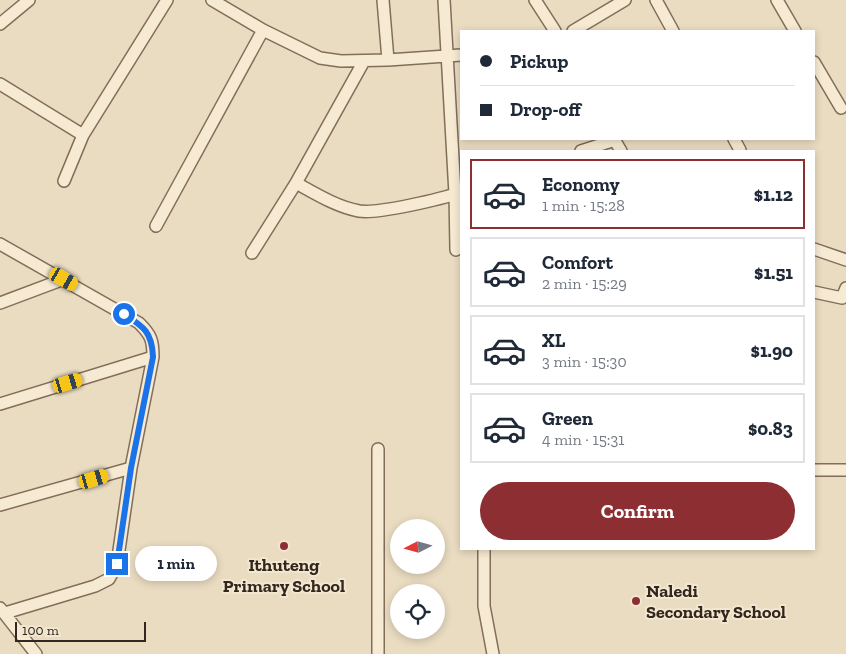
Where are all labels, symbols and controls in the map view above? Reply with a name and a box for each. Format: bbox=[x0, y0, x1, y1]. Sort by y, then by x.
text: Pickup bbox=[510, 50, 568, 73]
text: Drop-off bbox=[510, 98, 581, 121]
icon: car bbox=[482, 172, 527, 217]
text: Economy bbox=[542, 173, 620, 196]
text: $1.12 bbox=[754, 183, 793, 206]
text: 1 min · 15:28 bbox=[542, 196, 625, 215]
icon: car bbox=[482, 250, 527, 295]
text: Comfort bbox=[542, 251, 613, 274]
text: $1.51 bbox=[754, 261, 793, 284]
car bbox=[47, 265, 80, 293]
text: 2 min · 15:29 bbox=[542, 274, 627, 293]
route start bbox=[113, 303, 135, 325]
icon: car bbox=[482, 328, 527, 373]
text: XL bbox=[542, 329, 565, 352]
text: $1.90 bbox=[751, 339, 793, 362]
text: 3 min · 15:30 bbox=[542, 352, 627, 371]
car bbox=[51, 371, 84, 395]
icon: car bbox=[482, 406, 527, 451]
text: Green bbox=[542, 407, 593, 430]
text: $0.83 bbox=[748, 417, 793, 440]
text: 4 min · 15:31 bbox=[542, 430, 624, 449]
car bbox=[77, 468, 110, 490]
button: Confirm bbox=[480, 482, 795, 540]
north arrow bbox=[390, 519, 445, 574]
map controls bbox=[390, 519, 445, 639]
marker: Ithuteng Primary School bbox=[278, 540, 290, 552]
callout: 1 min bbox=[134, 546, 217, 582]
route end bbox=[106, 553, 128, 575]
text: 1 min bbox=[157, 554, 195, 573]
place label: Ithuteng Primary School bbox=[223, 554, 345, 597]
place label: Naledi Secondary School bbox=[646, 580, 786, 623]
button: locate bbox=[390, 584, 445, 639]
marker: Naledi Secondary School bbox=[630, 595, 642, 607]
scale bar bbox=[15, 619, 146, 642]
text: 100 m bbox=[22, 622, 59, 639]

